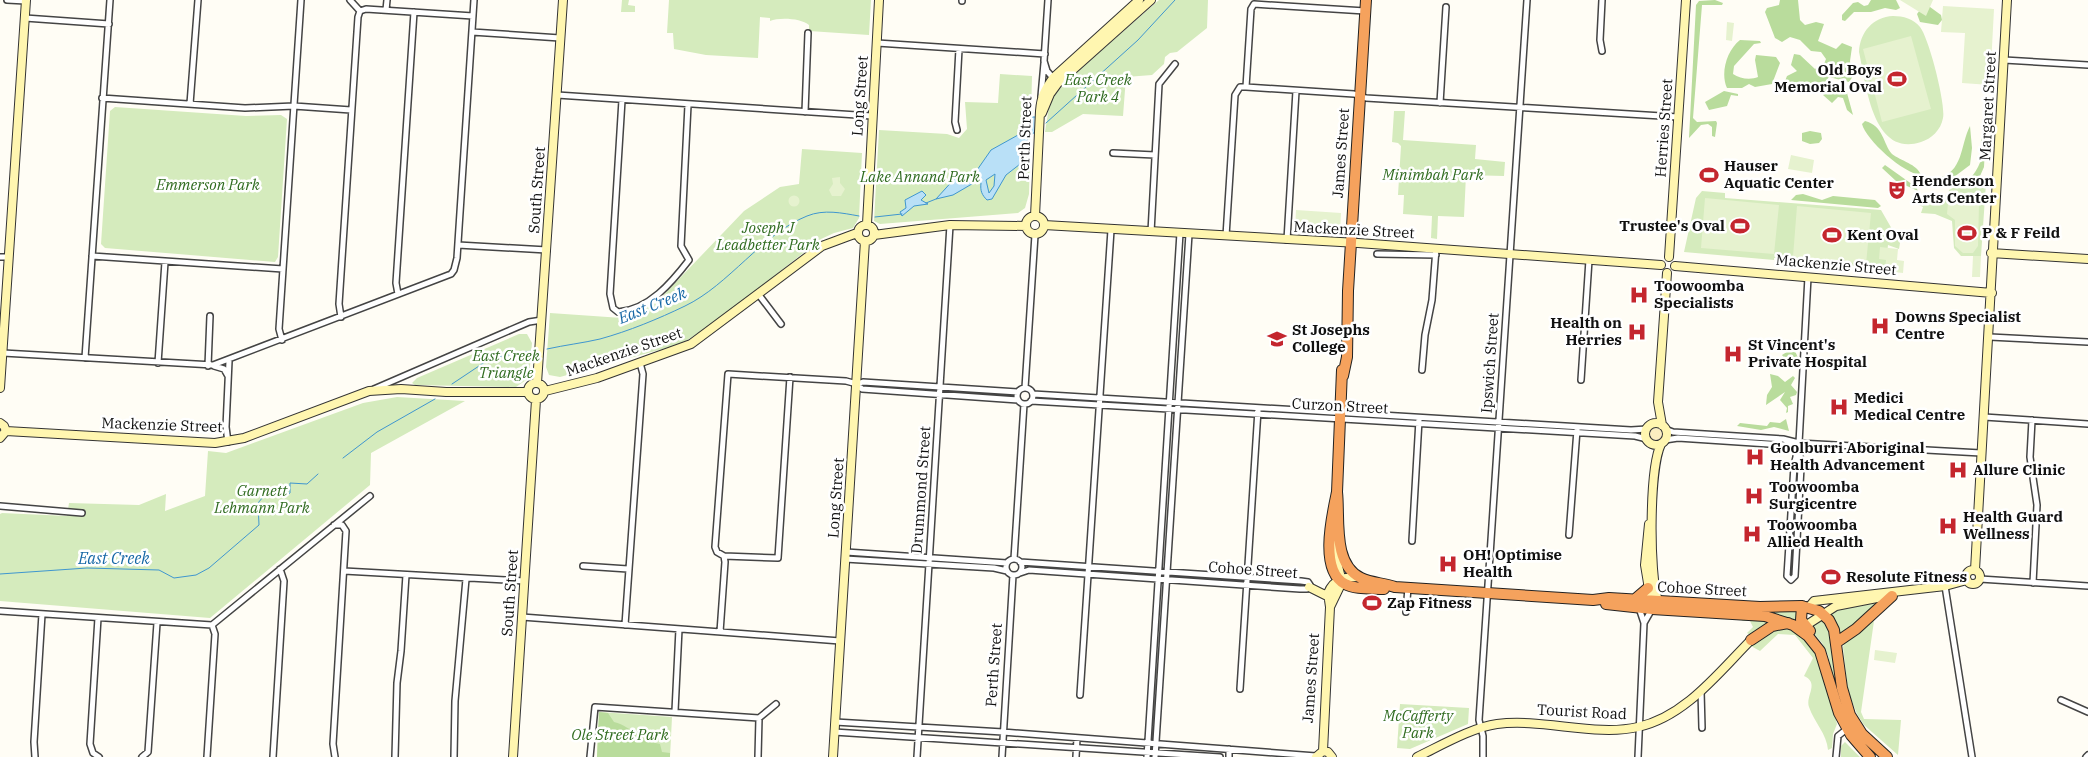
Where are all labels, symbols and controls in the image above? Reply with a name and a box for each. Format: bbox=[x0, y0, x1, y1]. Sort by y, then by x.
street label: Margaret Street bbox=[1975, 51, 2000, 161]
street label: Long Street bbox=[847, 55, 872, 137]
place label: Old Boys Memorial Oval bbox=[1774, 60, 1882, 96]
sports icon: Old Boys Memorial Oval bbox=[1886, 68, 1908, 90]
park label: East Creek Park 4 bbox=[1063, 70, 1132, 106]
street label: Herries Street bbox=[1651, 78, 1676, 178]
street label: Perth Street bbox=[1014, 96, 1035, 180]
street label: James Street bbox=[1328, 107, 1353, 199]
street label: South Street bbox=[524, 146, 549, 234]
place label: Hauser Aquatic Center bbox=[1724, 156, 1835, 192]
sports icon: Hauser Aquatic Center bbox=[1698, 164, 1720, 186]
park label: Minimbah Park bbox=[1382, 165, 1483, 184]
park label: Lake Annand Park bbox=[859, 167, 980, 186]
place label: Henderson Arts Center bbox=[1912, 171, 1997, 207]
park label: Emmerson Park bbox=[155, 175, 260, 194]
theatre icon: Henderson Arts Center bbox=[1886, 179, 1908, 201]
sports icon: Trustee's Oval bbox=[1729, 215, 1751, 237]
place label: Trustee's Oval bbox=[1619, 216, 1725, 235]
street label: Mackenzie Street bbox=[1293, 217, 1415, 242]
park label: Joseph J Leadbetter Park bbox=[715, 218, 820, 254]
sports icon: P & F Feild bbox=[1956, 222, 1978, 244]
place label: P & F Feild bbox=[1982, 223, 2061, 242]
sports icon: Kent Oval bbox=[1821, 224, 1843, 246]
place label: Kent Oval bbox=[1847, 225, 1919, 244]
street label: Mackenzie Street bbox=[1775, 250, 1897, 279]
place label: Toowoomba Specialists bbox=[1654, 276, 1745, 312]
water label: East Creek bbox=[614, 282, 689, 328]
hospital icon: Toowoomba Specialists bbox=[1628, 284, 1650, 306]
place label: Downs Specialist Centre bbox=[1895, 307, 2021, 343]
street label: Ipswich Street bbox=[1477, 312, 1502, 414]
place label: Health on Herries bbox=[1550, 313, 1622, 349]
hospital icon: Downs Specialist Centre bbox=[1869, 315, 1891, 337]
place label: St Josephs College bbox=[1292, 320, 1370, 356]
hospital icon: Health on Herries bbox=[1626, 321, 1648, 343]
street label: Mackenzie Street bbox=[563, 323, 684, 380]
school or university icon: St Josephs College bbox=[1266, 328, 1288, 350]
place label: St Vincent's Private Hospital bbox=[1748, 335, 1867, 371]
hospital icon: St Vincent's Private Hospital bbox=[1722, 343, 1744, 365]
park label: East Creek Triangle bbox=[471, 346, 540, 382]
place label: Medici Medical Centre bbox=[1854, 388, 1965, 424]
street label: Curzon Street bbox=[1291, 393, 1389, 418]
hospital icon: Medici Medical Centre bbox=[1828, 396, 1850, 418]
street label: Mackenzie Street bbox=[101, 413, 223, 436]
street label: Drummond Street bbox=[907, 425, 934, 555]
place label: Goolburri Aboriginal Health Advancement bbox=[1770, 438, 1925, 474]
hospital icon: Goolburri Aboriginal Health Advancement bbox=[1744, 446, 1766, 468]
street label: Long Street bbox=[823, 457, 848, 539]
hospital icon: Allure Clinic bbox=[1947, 459, 1969, 481]
place label: Allure Clinic bbox=[1973, 460, 2065, 479]
place label: Toowoomba Surgicentre bbox=[1769, 477, 1860, 513]
park label: Garnett Lehmann Park bbox=[213, 481, 310, 517]
hospital icon: Toowoomba Surgicentre bbox=[1743, 485, 1765, 507]
place label: Health Guard Wellness bbox=[1963, 507, 2063, 543]
place label: Toowoomba Allied Health bbox=[1767, 515, 1864, 551]
hospital icon: Health Guard Wellness bbox=[1937, 515, 1959, 537]
hospital icon: Toowoomba Allied Health bbox=[1741, 523, 1763, 545]
place label: OH! Optimise Health bbox=[1463, 545, 1562, 581]
water label: East Creek bbox=[77, 548, 150, 568]
street label: South Street bbox=[497, 549, 522, 637]
hospital icon: OH! Optimise Health bbox=[1437, 553, 1459, 575]
street label: Cohoe Street bbox=[1208, 557, 1298, 582]
sports icon: Resolute Fitness bbox=[1820, 566, 1842, 588]
place label: Resolute Fitness bbox=[1846, 567, 1967, 586]
street label: Cohoe Street bbox=[1657, 577, 1747, 600]
sports icon: Zap Fitness bbox=[1361, 592, 1383, 614]
place label: Zap Fitness bbox=[1387, 593, 1472, 612]
street label: Perth Street bbox=[981, 622, 1006, 708]
street label: James Street bbox=[1298, 632, 1323, 724]
street label: Tourist Road bbox=[1537, 700, 1627, 723]
park label: McCafferty Park bbox=[1382, 706, 1454, 742]
park label: Ole Street Park bbox=[571, 725, 669, 744]

